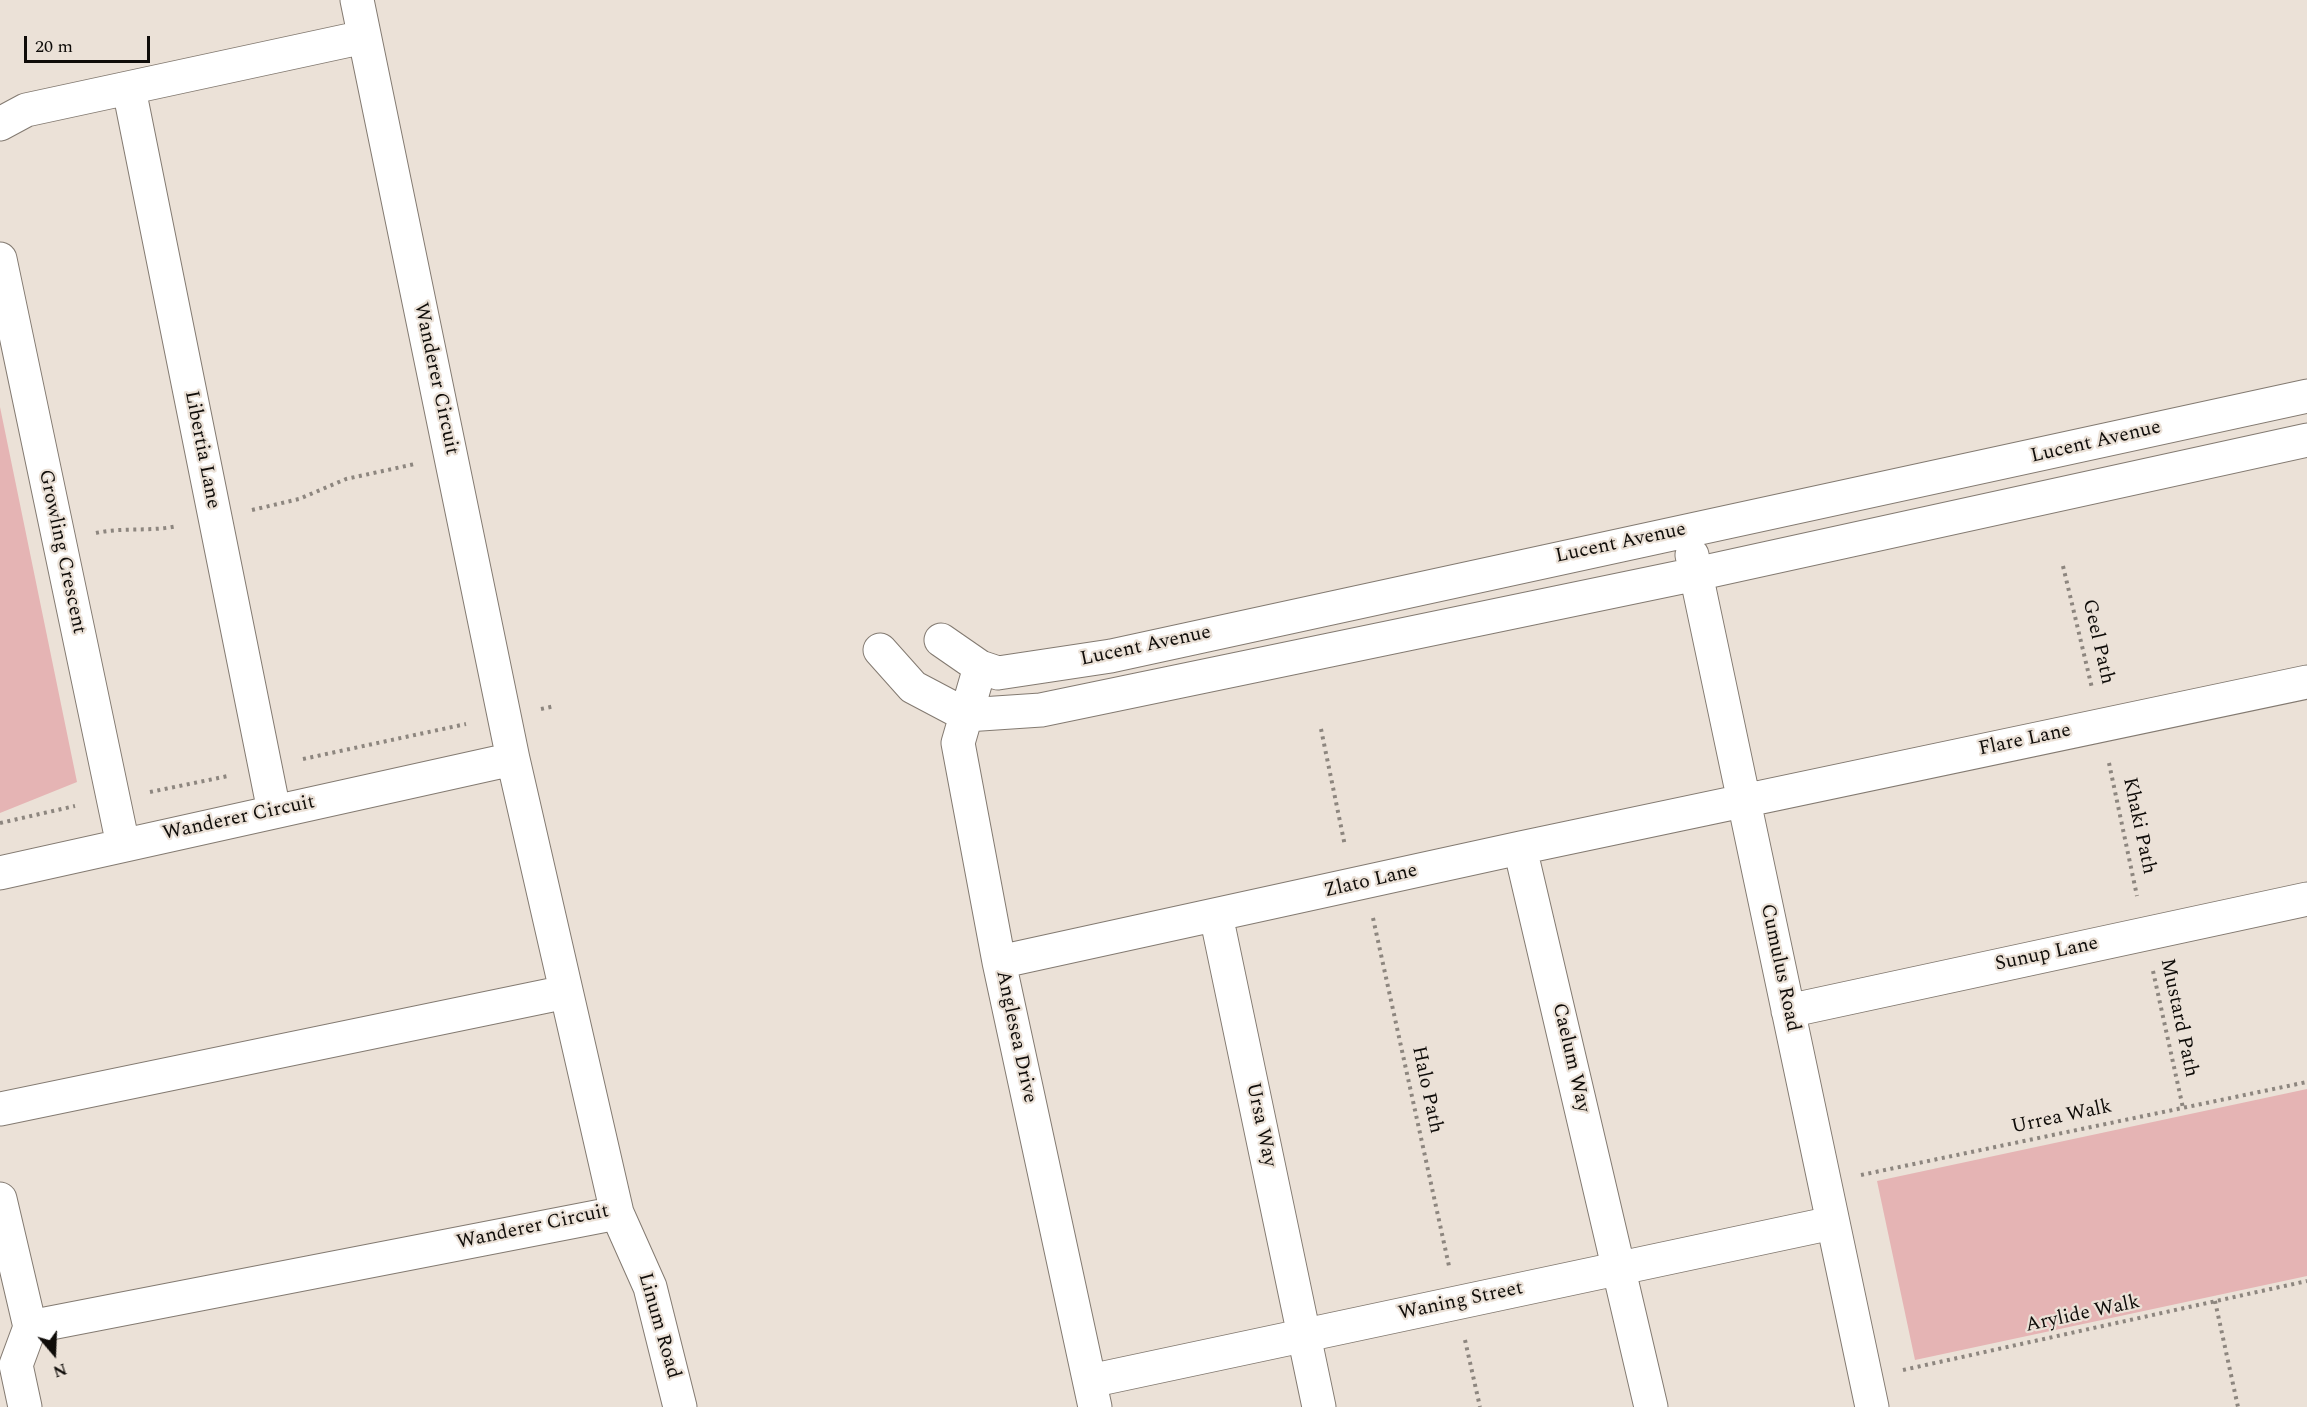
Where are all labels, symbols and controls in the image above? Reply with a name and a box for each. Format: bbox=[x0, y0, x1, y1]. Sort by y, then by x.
scale bar bbox=[27, 24, 153, 62]
text: 20 m bbox=[35, 33, 73, 60]
street label: Wanderer Circuit bbox=[407, 301, 463, 457]
street label: Libertia Lane bbox=[178, 389, 224, 511]
street label: Lucent Avenue bbox=[2029, 416, 2163, 470]
street label: Growling Crescent bbox=[32, 468, 90, 636]
street label: Lucent Avenue bbox=[1554, 518, 1688, 570]
street label: Geel Path bbox=[2076, 597, 2118, 687]
street label: Lucent Avenue bbox=[1079, 621, 1213, 673]
street label: Flare Lane bbox=[1977, 720, 2073, 762]
street label: Khaki Path bbox=[2116, 776, 2160, 876]
street label: Wanderer Circuit bbox=[161, 791, 317, 847]
street label: Zlato Lane bbox=[1322, 860, 1420, 904]
street label: Cumulus Road bbox=[1754, 902, 1804, 1034]
street label: Sunup Lane bbox=[1993, 932, 2101, 978]
street label: Mustard Path bbox=[2154, 956, 2202, 1080]
street label: Anglesea Drive bbox=[989, 968, 1041, 1106]
street label: Caelum Way bbox=[1546, 1001, 1594, 1115]
street label: Halo Path bbox=[1405, 1044, 1447, 1136]
street label: Ursa Way bbox=[1239, 1081, 1281, 1169]
street label: Urrea Walk bbox=[2010, 1096, 2114, 1140]
street label: Wanderer Circuit bbox=[455, 1200, 611, 1256]
street label: Linum Road bbox=[631, 1270, 685, 1382]
street label: Waning Street bbox=[1397, 1277, 1525, 1327]
street label: Arylide Walk bbox=[2024, 1291, 2142, 1339]
north arrow bbox=[24, 1323, 84, 1383]
text: N bbox=[50, 1357, 70, 1383]

